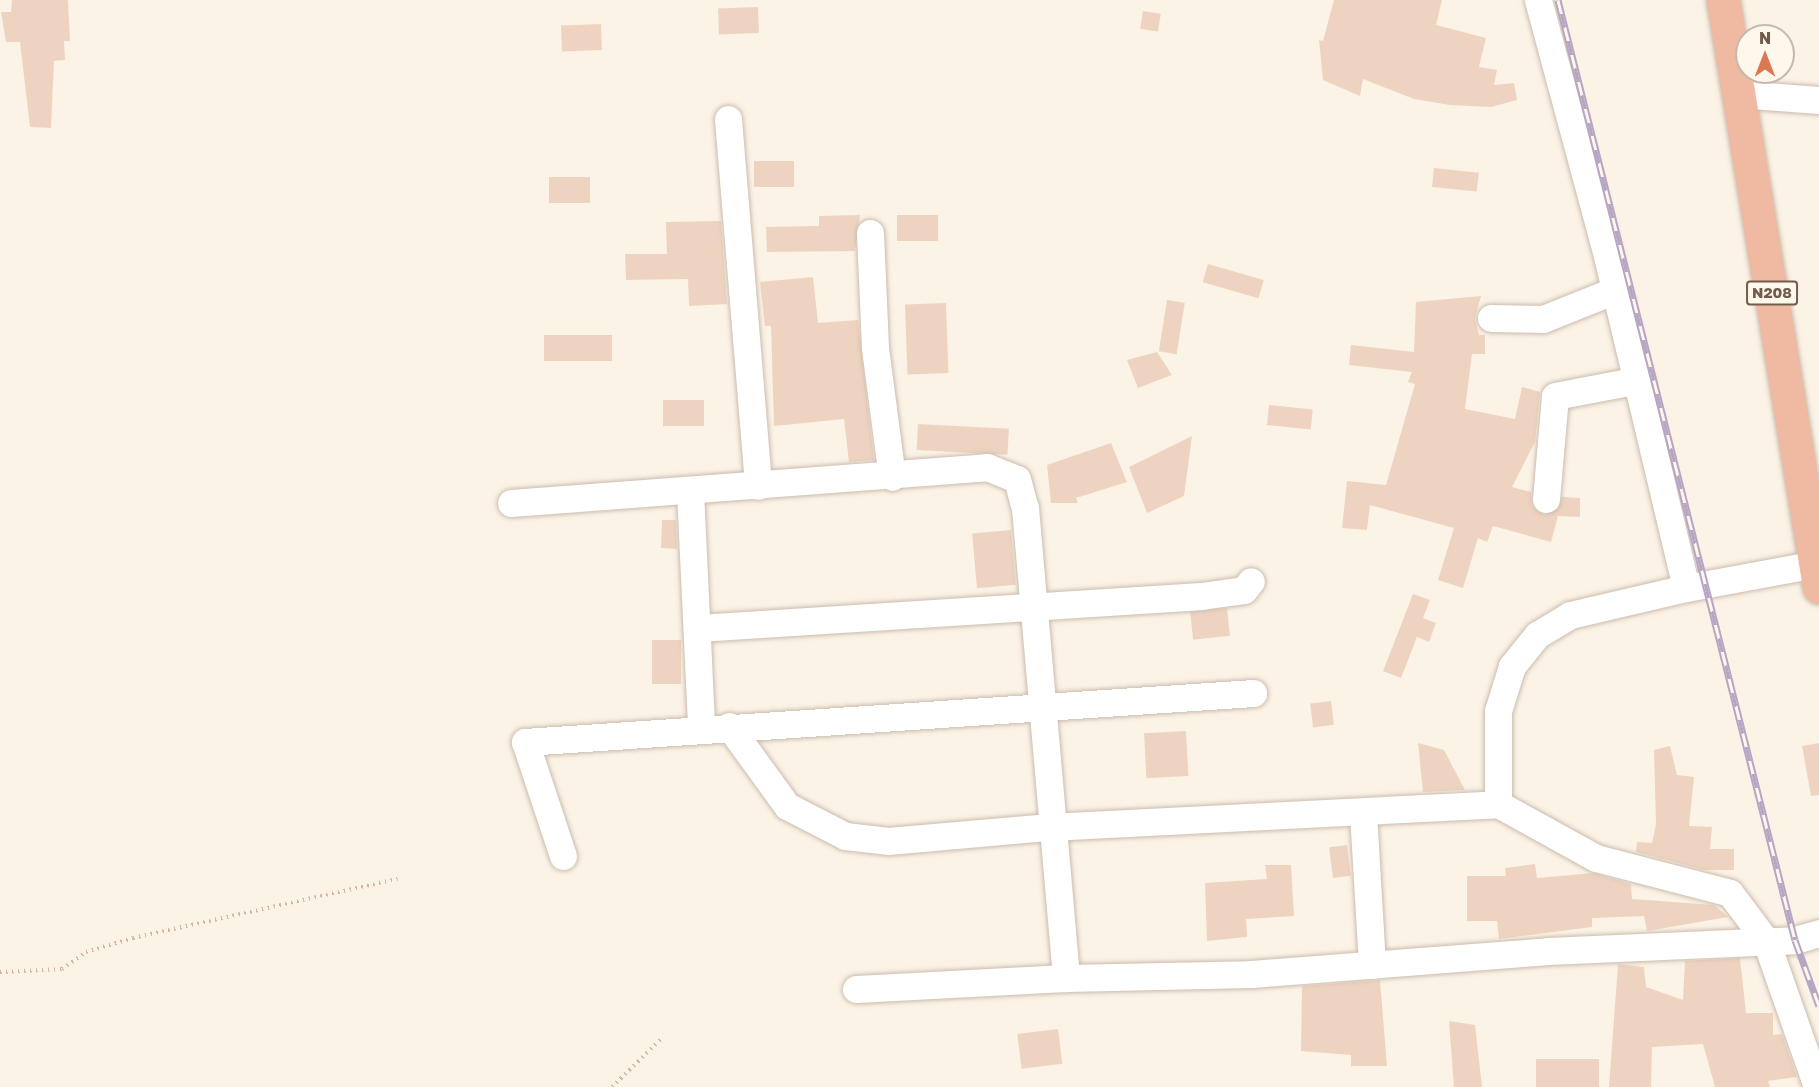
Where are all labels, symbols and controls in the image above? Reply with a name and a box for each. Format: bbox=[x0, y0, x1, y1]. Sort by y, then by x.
north arrow bbox=[1735, 24, 1795, 84]
text: N bbox=[1759, 28, 1771, 48]
road number: N208 bbox=[1745, 281, 1799, 305]

